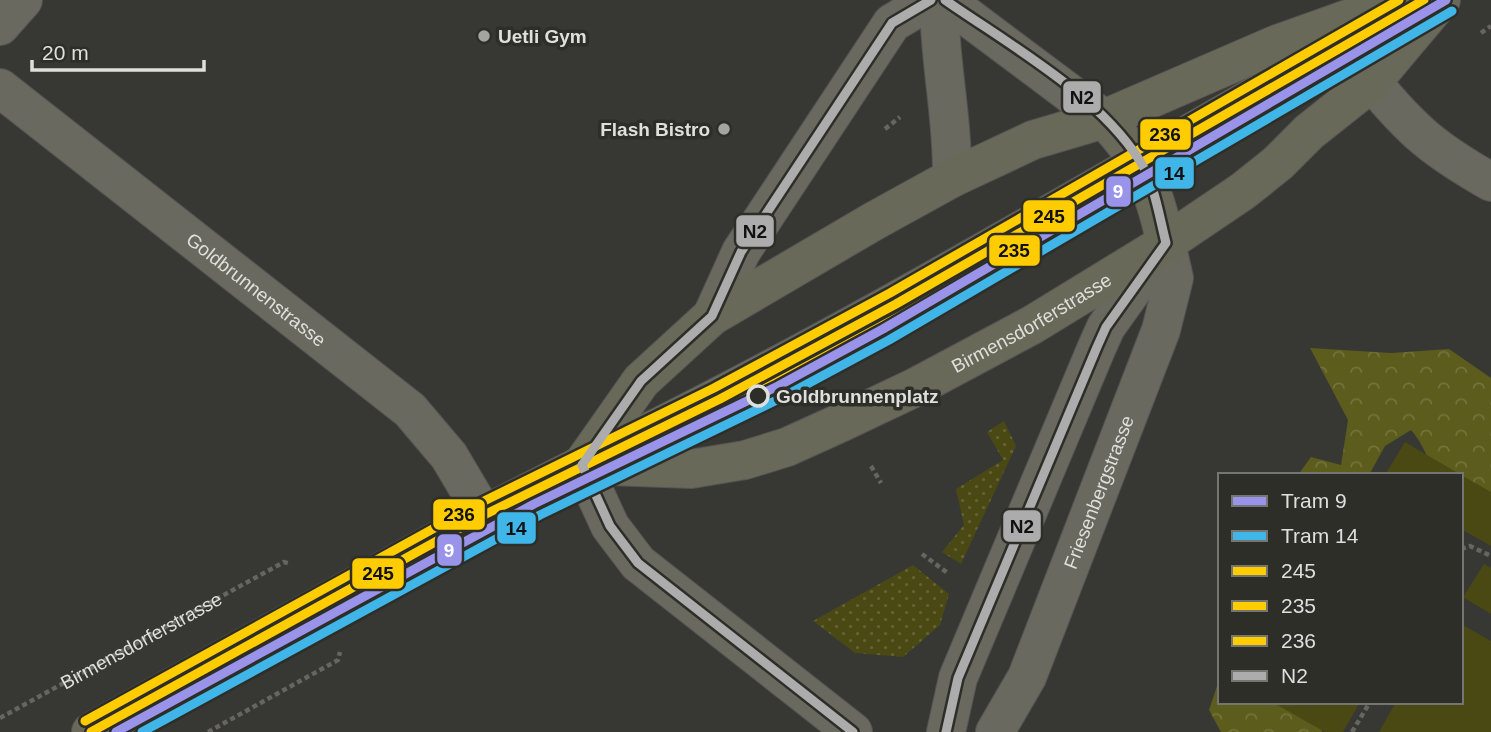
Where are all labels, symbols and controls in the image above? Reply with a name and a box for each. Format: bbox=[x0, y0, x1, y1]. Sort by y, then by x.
place label: Uetli Gym bbox=[498, 26, 587, 47]
scale bar bbox=[32, 28, 203, 72]
marker: Uetli Gym bbox=[476, 28, 492, 44]
text: 20 m bbox=[42, 41, 89, 64]
line badge: N2 bbox=[1062, 80, 1102, 114]
text: N2 bbox=[1070, 87, 1094, 108]
line badge: 236 bbox=[1139, 118, 1192, 151]
place label: Flash Bistro bbox=[600, 119, 710, 140]
marker: Flash Bistro bbox=[716, 121, 732, 137]
text: 236 bbox=[1149, 124, 1181, 145]
line badge: 14 bbox=[1154, 156, 1195, 190]
text: 14 bbox=[1163, 163, 1185, 184]
line badge: 9 bbox=[1105, 175, 1132, 208]
text: 9 bbox=[1113, 181, 1123, 202]
line badge: 245 bbox=[1022, 199, 1076, 233]
text: 245 bbox=[1033, 206, 1065, 227]
line badge: N2 bbox=[735, 214, 775, 248]
text: N2 bbox=[743, 221, 767, 242]
street label: Goldbrunnenstrasse bbox=[182, 229, 330, 351]
line badge: 235 bbox=[988, 234, 1041, 267]
text: 235 bbox=[998, 240, 1030, 261]
street label: Birmensdorferstrasse bbox=[948, 269, 1115, 377]
marker: Goldbrunnenplatz bbox=[747, 385, 769, 407]
place label: Goldbrunnenplatz bbox=[776, 386, 939, 407]
street label: Friesenbergstrasse bbox=[1060, 412, 1138, 572]
legend bbox=[1218, 473, 1463, 704]
text: Tram 9 bbox=[1281, 489, 1347, 512]
line badge: 236 bbox=[432, 498, 486, 531]
text: 236 bbox=[443, 504, 475, 525]
line badge: N2 bbox=[1002, 509, 1042, 543]
line badge: 14 bbox=[496, 511, 537, 545]
text: N2 bbox=[1010, 516, 1034, 537]
text: 14 bbox=[505, 518, 527, 539]
text: Tram 14 bbox=[1281, 524, 1359, 547]
line badge: 9 bbox=[436, 533, 463, 567]
text: 9 bbox=[444, 540, 454, 561]
line badge: 245 bbox=[351, 557, 405, 590]
text: 245 bbox=[1281, 559, 1316, 582]
text: 245 bbox=[362, 563, 394, 584]
street label: Birmensdorferstrasse bbox=[57, 588, 226, 694]
text: 235 bbox=[1281, 594, 1316, 617]
text: 236 bbox=[1281, 629, 1316, 652]
text: N2 bbox=[1281, 664, 1308, 687]

